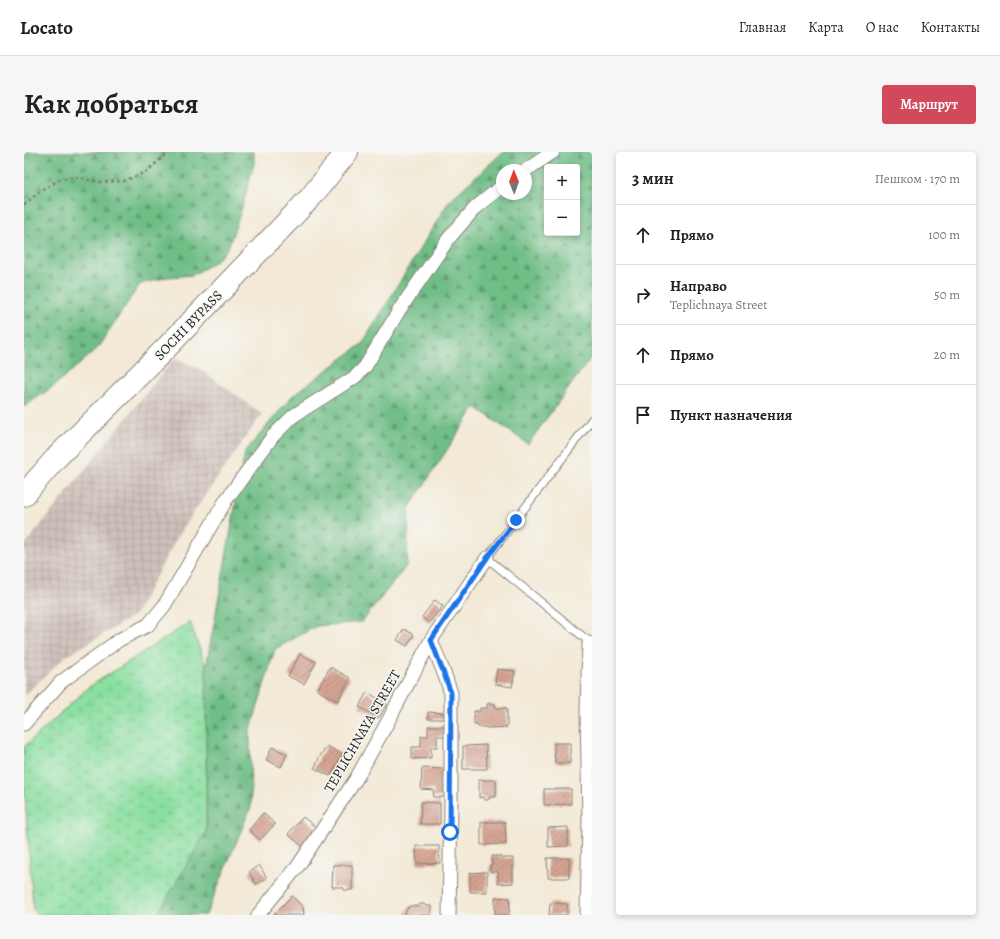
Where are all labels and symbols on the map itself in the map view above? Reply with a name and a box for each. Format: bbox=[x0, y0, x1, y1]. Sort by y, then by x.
north arrow bbox=[496, 164, 532, 200]
street label: SOCHI BYPASS bbox=[150, 286, 227, 365]
route end bbox=[507, 511, 525, 529]
street label: TEPLICHNAYA STREET bbox=[320, 666, 405, 796]
route start bbox=[441, 823, 459, 841]

